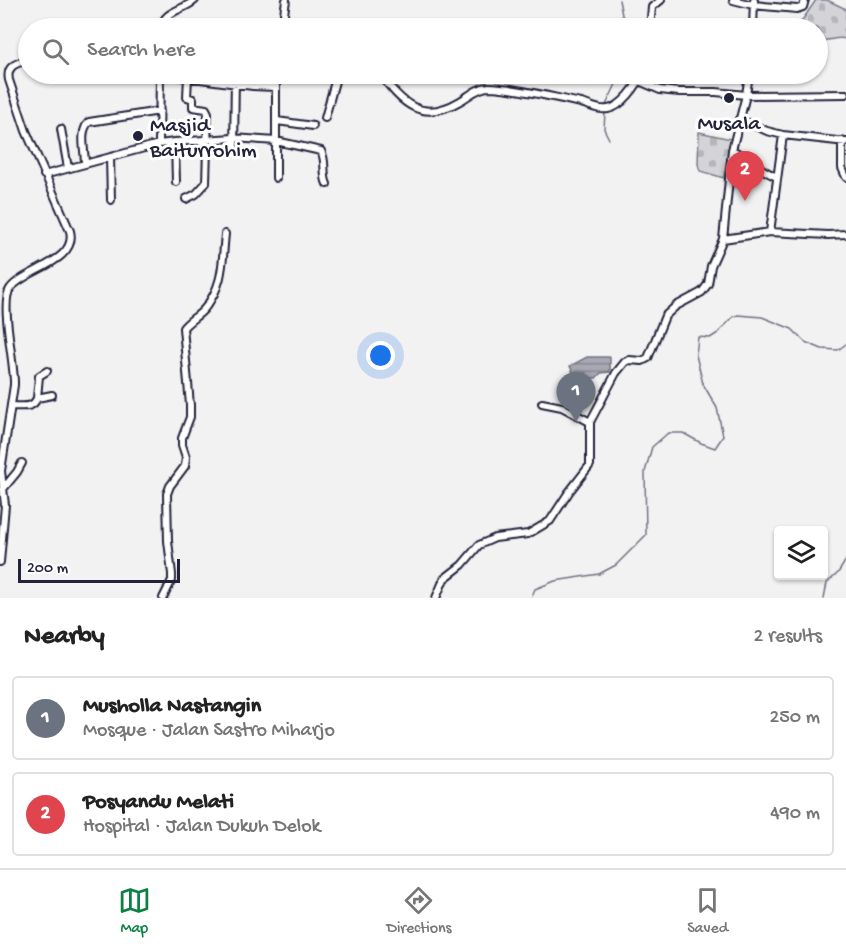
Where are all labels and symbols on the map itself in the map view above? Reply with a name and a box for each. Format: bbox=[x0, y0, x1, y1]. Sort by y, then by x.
marker: Musala bbox=[722, 91, 736, 105]
place label: Musala bbox=[698, 112, 761, 138]
place label: Masjid Baiturrohim bbox=[149, 114, 257, 165]
marker: Masjid Baiturrohim bbox=[131, 129, 145, 143]
pin: 2 bbox=[726, 152, 764, 201]
your location bbox=[366, 341, 395, 370]
pin: 1 bbox=[556, 372, 596, 422]
scale bar bbox=[18, 556, 180, 584]

